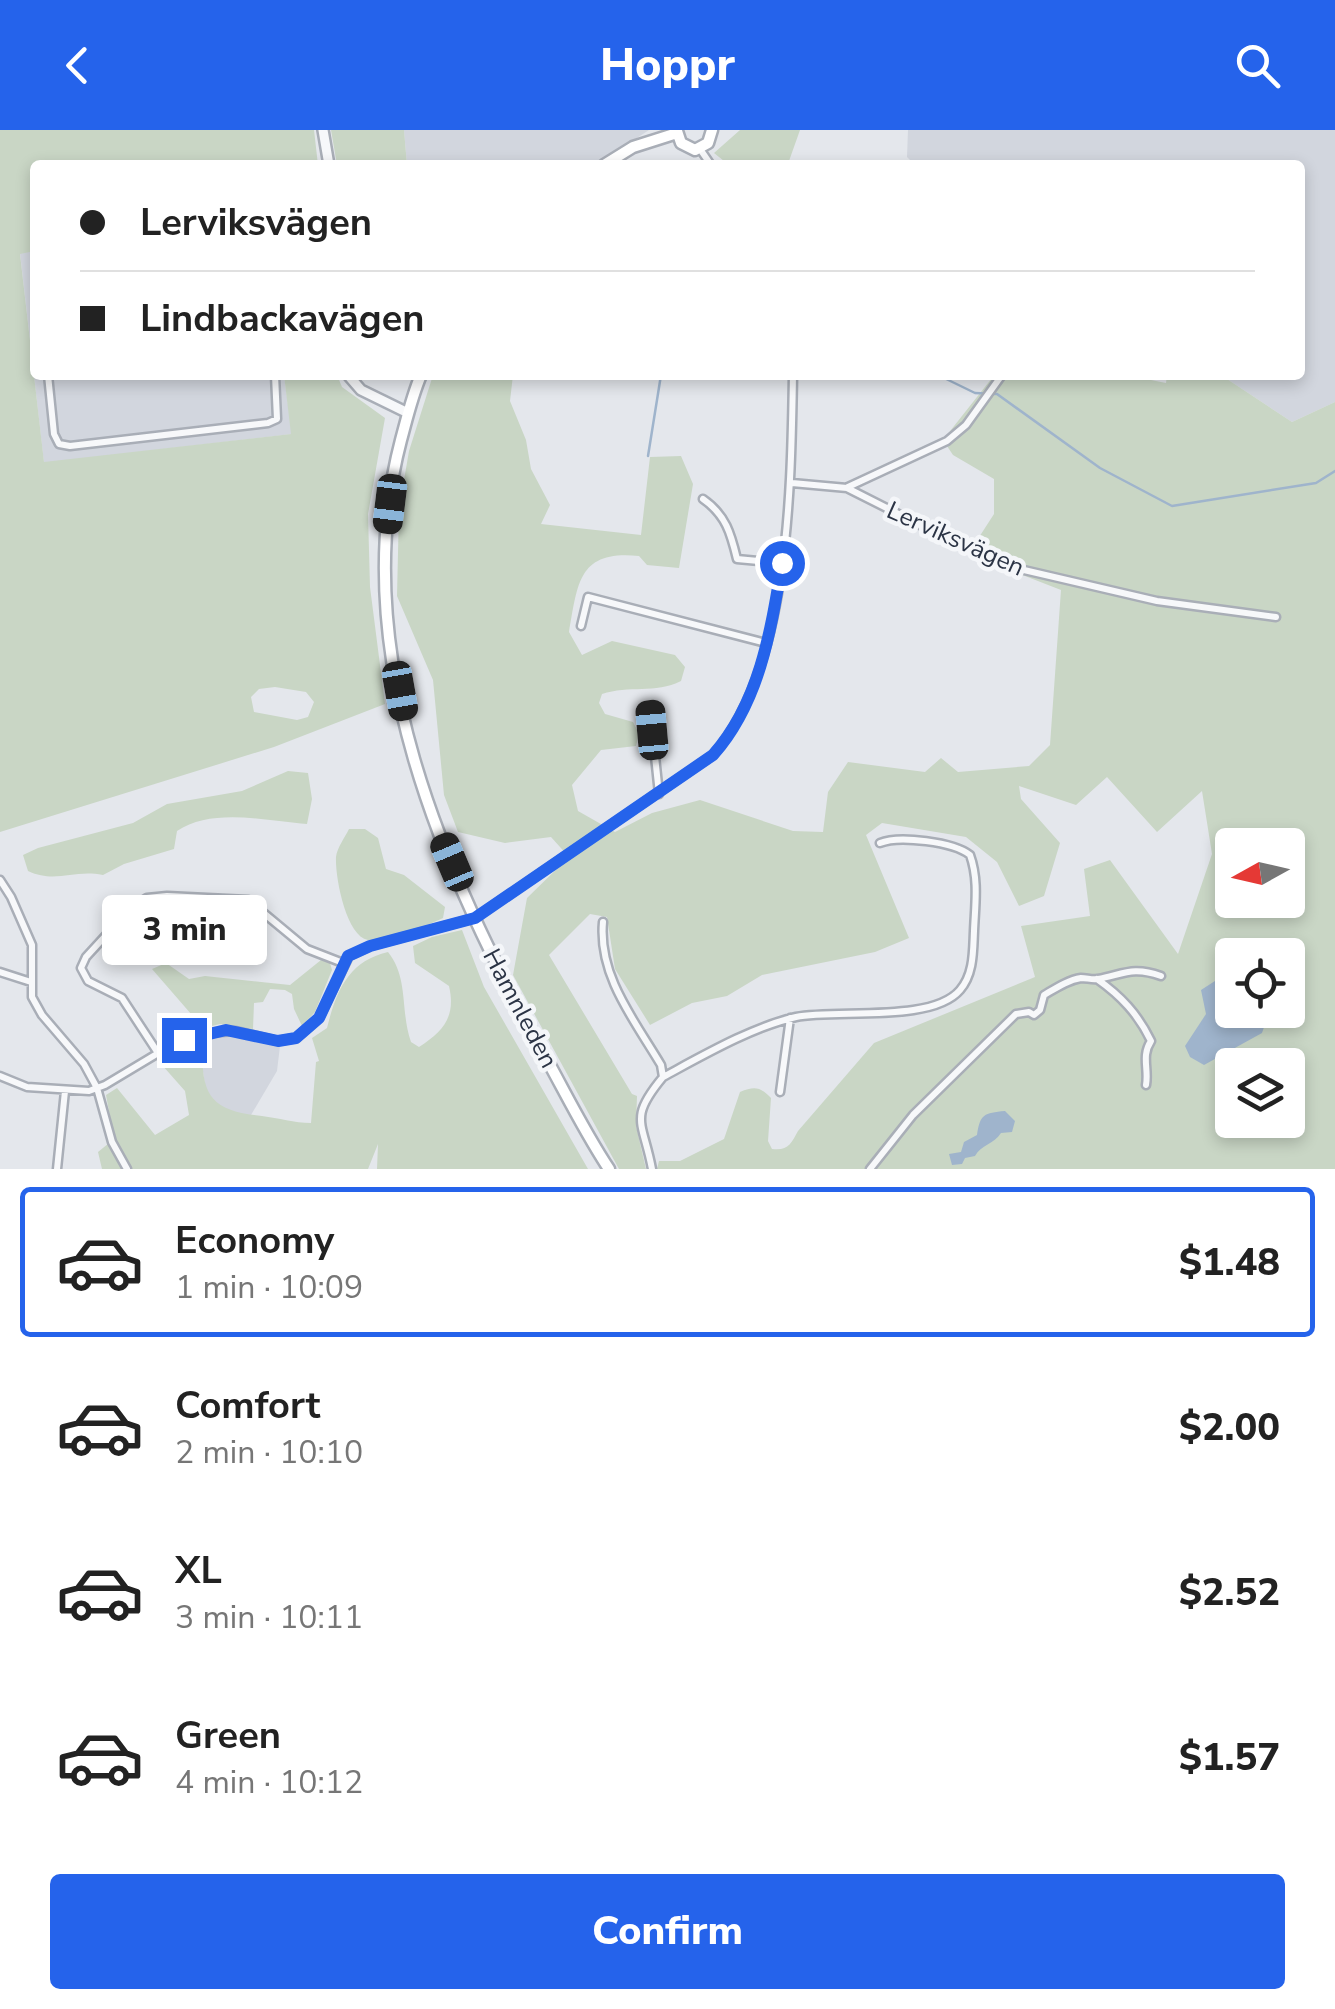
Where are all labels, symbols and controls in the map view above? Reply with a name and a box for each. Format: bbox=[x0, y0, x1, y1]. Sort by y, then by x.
text: Hoppr bbox=[600, 35, 735, 96]
icon: back bbox=[50, 38, 105, 93]
icon: search bbox=[1230, 38, 1285, 93]
text: Lerviksvägen bbox=[140, 197, 372, 248]
text: Lindbackavägen bbox=[140, 293, 425, 344]
car bbox=[371, 472, 409, 536]
street label: Lerviksvägen bbox=[881, 493, 1030, 584]
route start bbox=[760, 541, 805, 586]
car bbox=[380, 659, 420, 723]
car bbox=[634, 699, 670, 761]
north arrow bbox=[1215, 828, 1305, 918]
map controls bbox=[1215, 828, 1305, 1138]
car bbox=[426, 829, 478, 895]
callout: 3 min bbox=[101, 895, 266, 965]
text: 3 min bbox=[142, 908, 227, 951]
button: locate bbox=[1215, 938, 1305, 1028]
street label: Hamnleden bbox=[474, 943, 566, 1074]
route end bbox=[162, 1018, 207, 1063]
button: layers bbox=[1215, 1048, 1305, 1138]
text: Economy bbox=[175, 1215, 334, 1266]
icon: car bbox=[55, 1217, 145, 1307]
text: $1.48 bbox=[1179, 1237, 1280, 1288]
text: 1 min · 10:09 bbox=[175, 1266, 363, 1309]
text: Comfort bbox=[175, 1380, 320, 1431]
icon: car bbox=[55, 1382, 145, 1472]
text: $2.00 bbox=[1179, 1402, 1280, 1453]
text: 2 min · 10:10 bbox=[175, 1431, 363, 1474]
text: XL bbox=[175, 1545, 222, 1596]
icon: car bbox=[55, 1547, 145, 1637]
text: $2.52 bbox=[1179, 1567, 1280, 1618]
text: 3 min · 10:11 bbox=[175, 1596, 363, 1639]
text: Green bbox=[175, 1710, 281, 1761]
icon: car bbox=[55, 1712, 145, 1802]
text: $1.57 bbox=[1179, 1732, 1280, 1783]
text: 4 min · 10:12 bbox=[175, 1761, 363, 1804]
button: Confirm bbox=[50, 1874, 1285, 1989]

